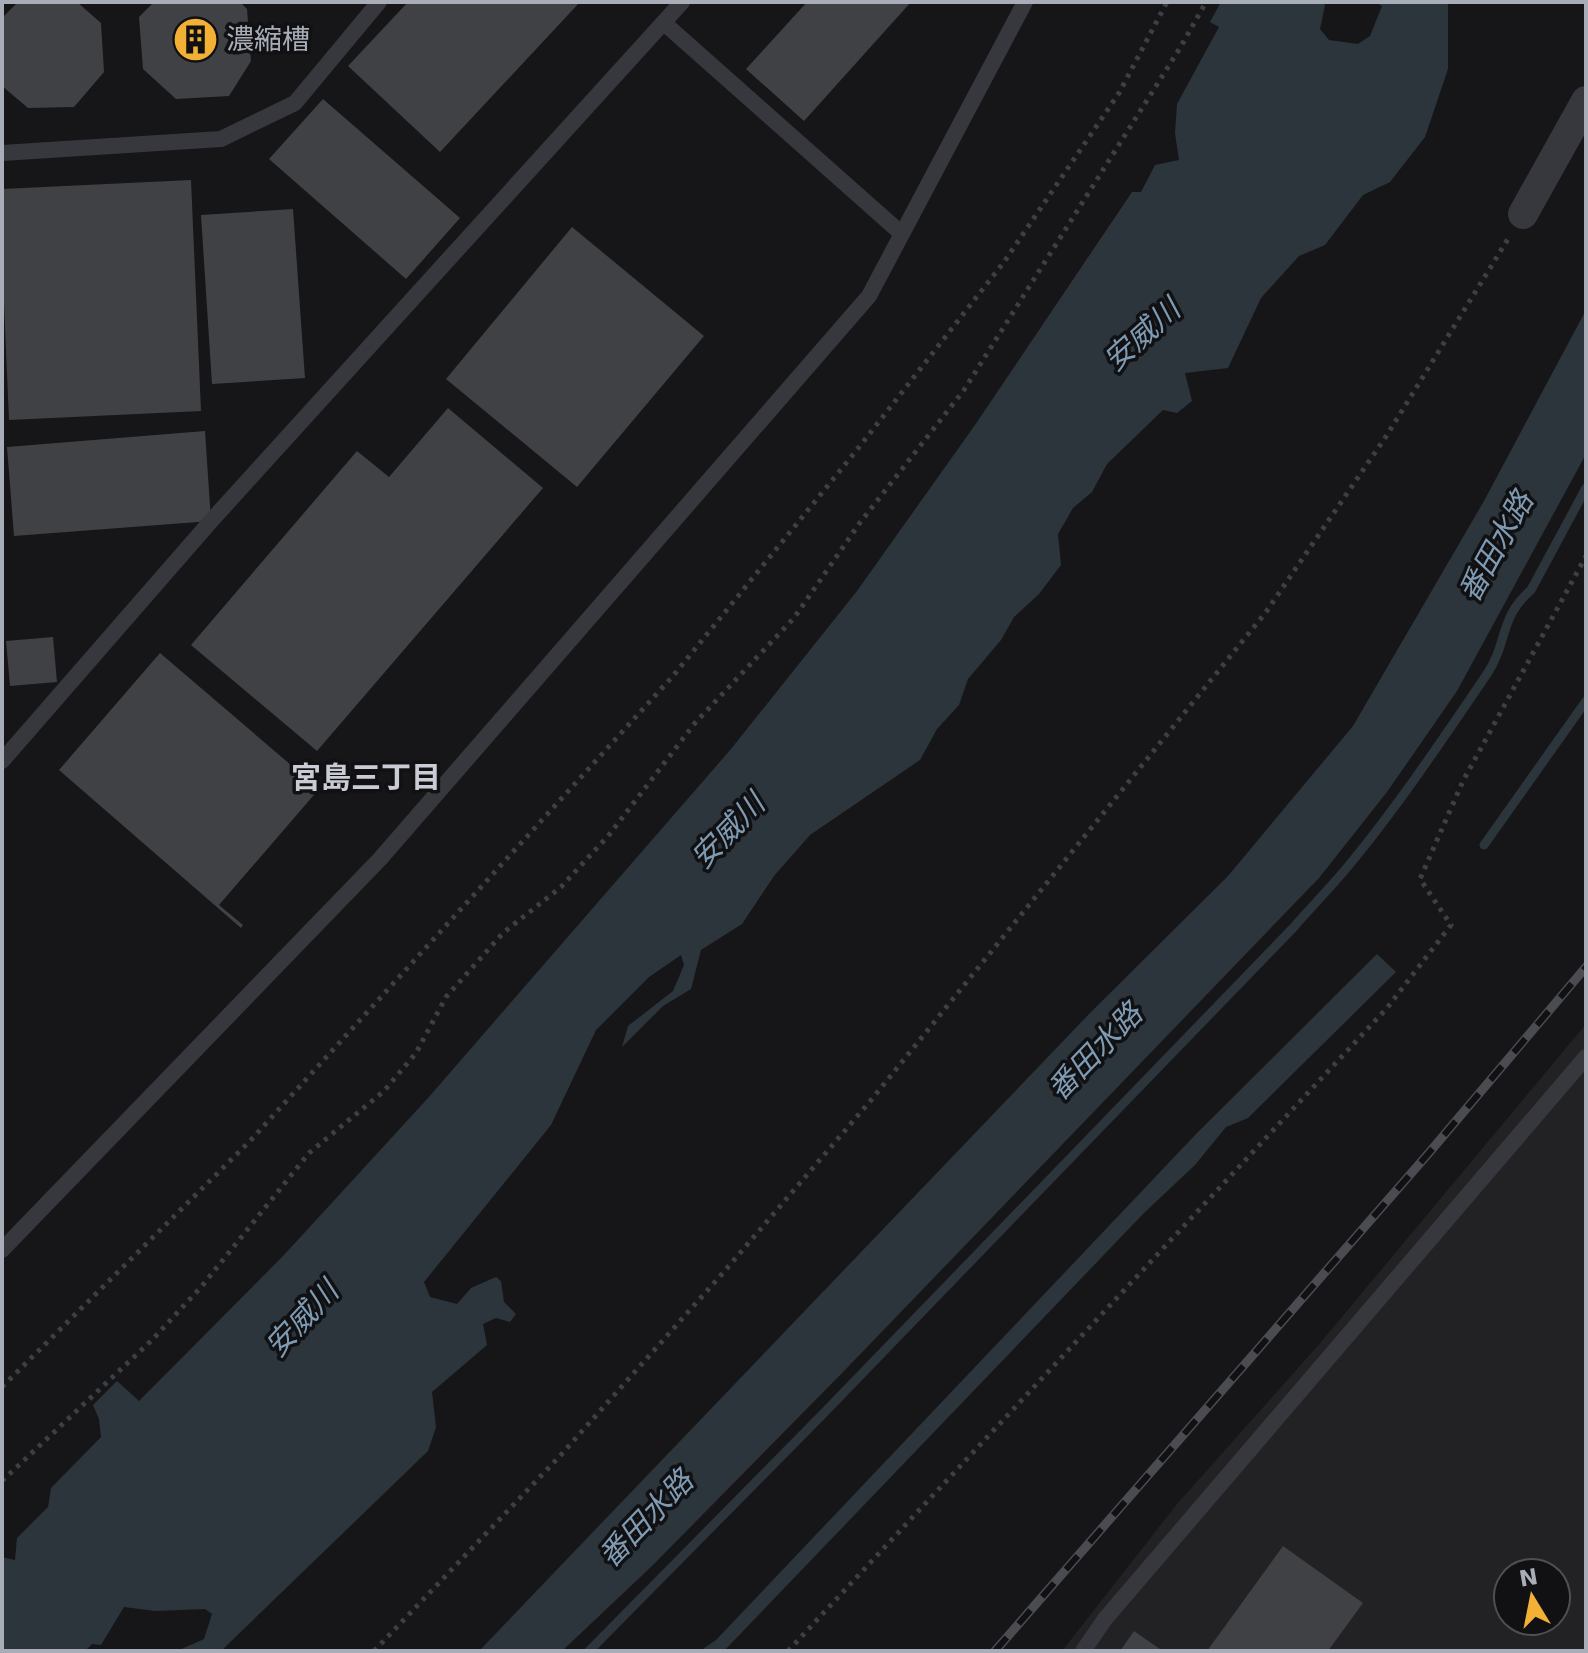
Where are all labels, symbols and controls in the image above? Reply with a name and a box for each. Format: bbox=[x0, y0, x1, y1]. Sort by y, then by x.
building icon: 濃縮槽 bbox=[171, 15, 219, 63]
place label: 濃縮槽 bbox=[226, 23, 310, 56]
water label: 安威川 bbox=[1097, 290, 1189, 378]
water label: 番田水路 bbox=[1451, 483, 1541, 608]
district label: 宮島三丁目 bbox=[291, 760, 441, 795]
water label: 安威川 bbox=[684, 784, 774, 875]
water label: 番田水路 bbox=[1040, 994, 1151, 1107]
water label: 安威川 bbox=[258, 1272, 347, 1364]
water label: 番田水路 bbox=[591, 1461, 702, 1574]
north arrow bbox=[1492, 1557, 1572, 1637]
text: N bbox=[1517, 1564, 1540, 1592]

